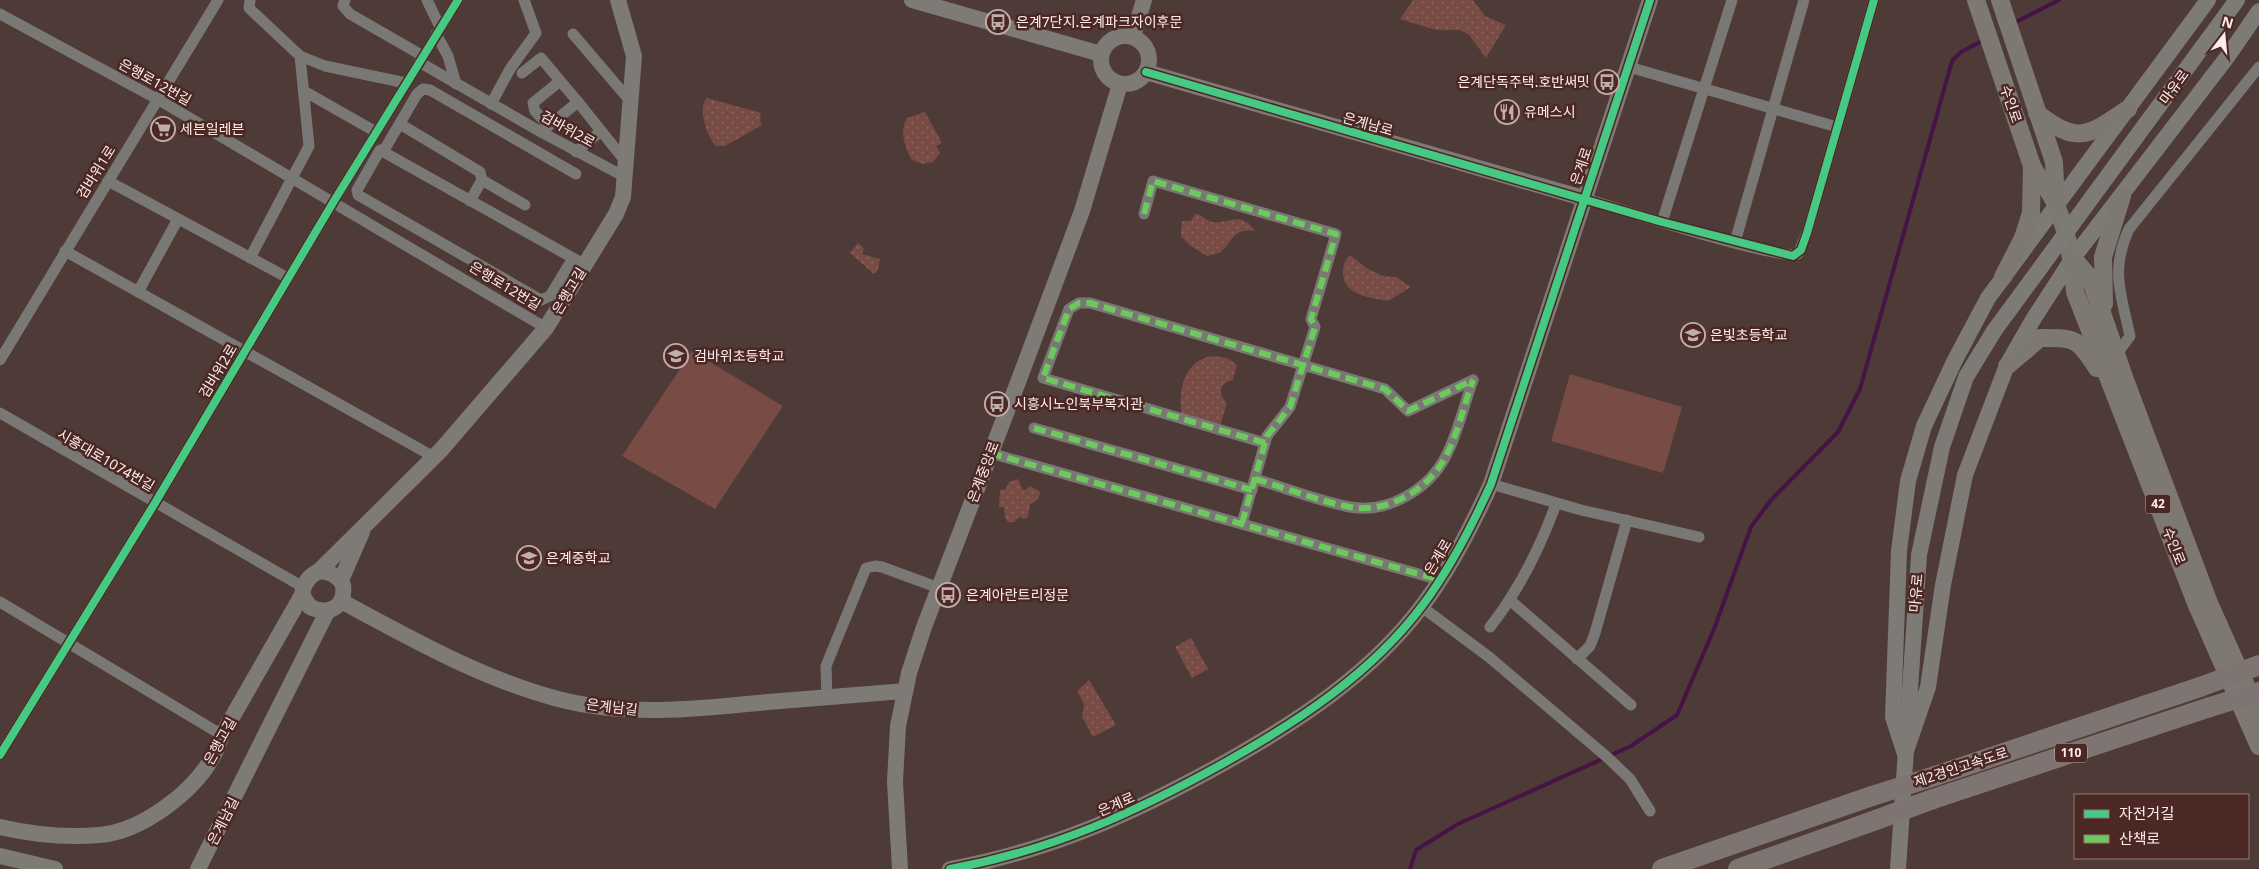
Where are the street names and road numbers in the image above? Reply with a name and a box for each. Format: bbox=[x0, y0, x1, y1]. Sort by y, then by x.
street label: 은행로12번길 bbox=[115, 54, 195, 109]
street label: 마유로 bbox=[2155, 65, 2193, 108]
street label: 수인로 bbox=[1996, 82, 2027, 125]
street label: 검바위2로 bbox=[538, 106, 599, 151]
street label: 은계남로 bbox=[1341, 107, 1396, 140]
street label: 검바위1로 bbox=[72, 141, 119, 202]
street label: 은계로 bbox=[1565, 144, 1596, 187]
street label: 은행로12번길 bbox=[466, 257, 545, 314]
street label: 은행고길 bbox=[547, 264, 590, 318]
street label: 검바위2로 bbox=[194, 340, 241, 401]
street label: 시흥대로1074번길 bbox=[54, 424, 158, 495]
street label: 은계중앙로 bbox=[962, 438, 1003, 505]
road number: 42 bbox=[2146, 494, 2170, 514]
street label: 수인로 bbox=[2159, 524, 2190, 567]
street label: 은계로 bbox=[1419, 535, 1456, 578]
street label: 마유로 bbox=[1904, 573, 1927, 613]
street label: 은계남길 bbox=[585, 694, 639, 719]
street label: 은행고길 bbox=[199, 714, 240, 768]
street label: 제2경인고속도로 bbox=[1911, 742, 2011, 791]
road number: 110 bbox=[2055, 744, 2087, 762]
street label: 은계로 bbox=[1094, 787, 1137, 820]
street label: 은계남길 bbox=[202, 794, 243, 848]

